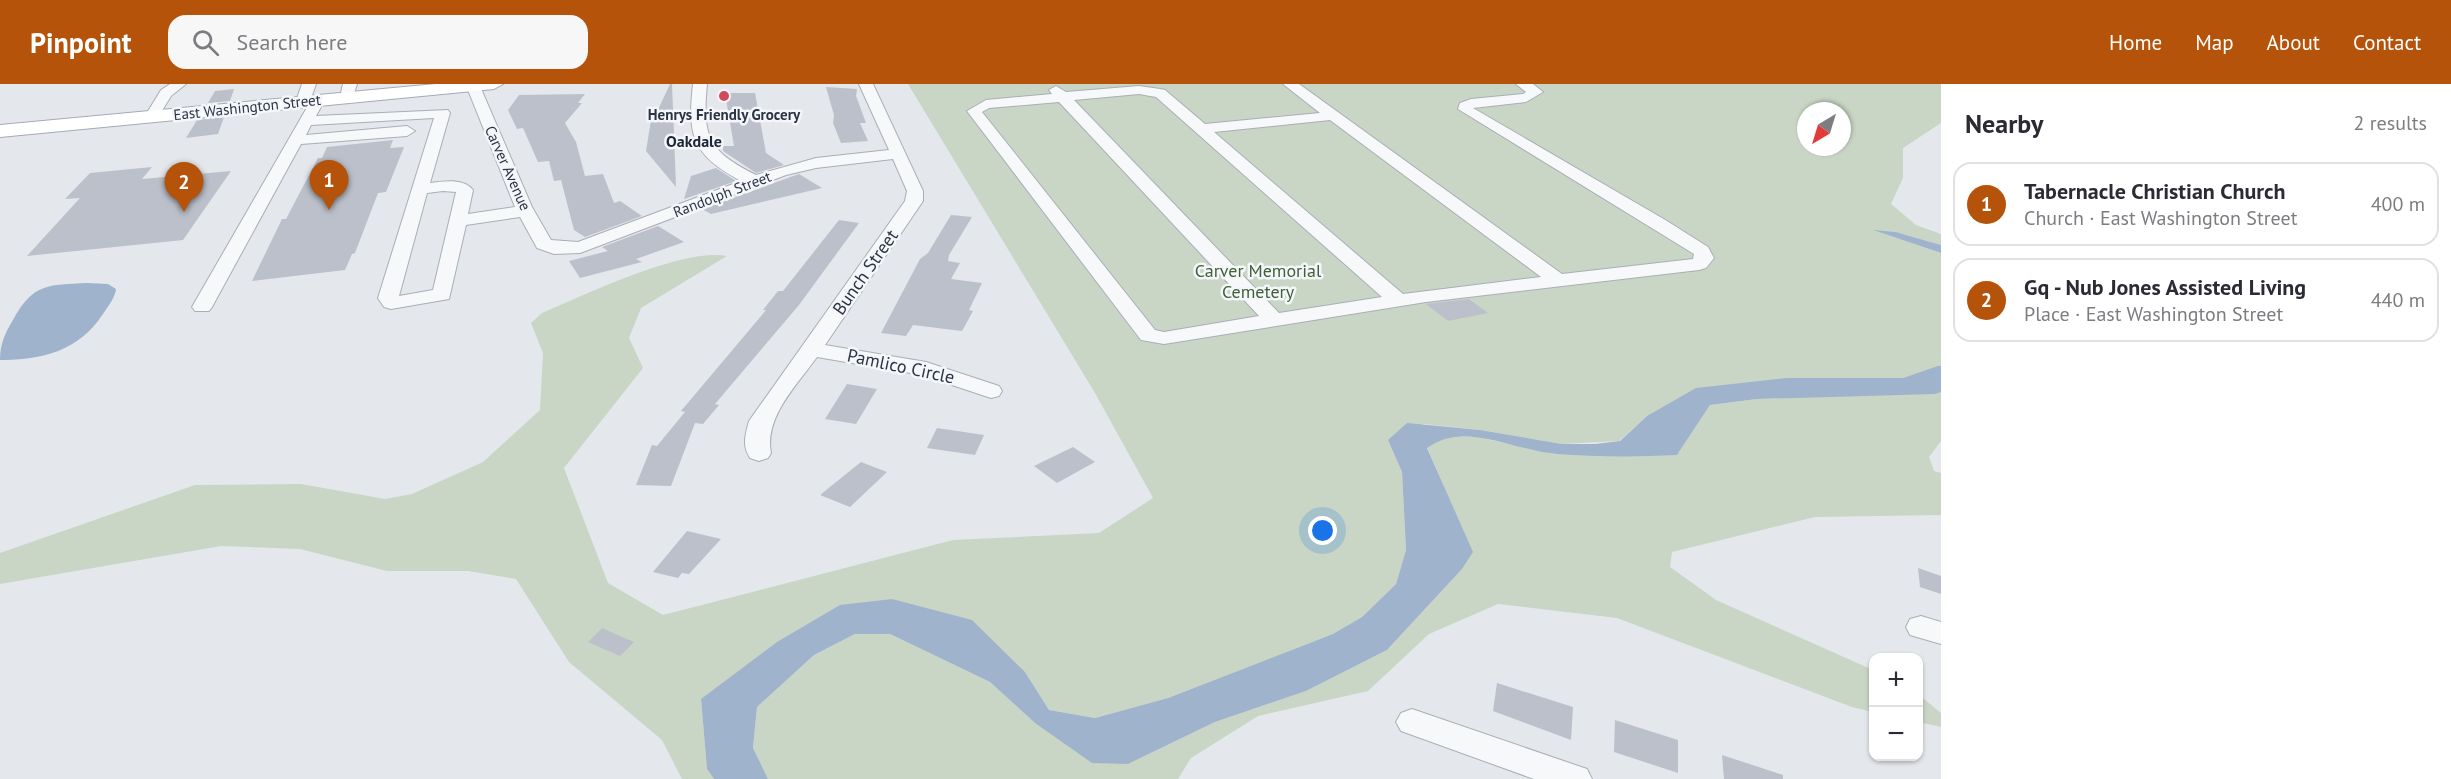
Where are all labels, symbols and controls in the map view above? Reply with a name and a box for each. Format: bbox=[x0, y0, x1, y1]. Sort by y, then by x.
search box bbox=[168, 15, 588, 69]
text: Pinpoint bbox=[30, 24, 132, 61]
icon: search bbox=[189, 26, 222, 59]
text: Search here bbox=[237, 28, 347, 56]
text: Home bbox=[2109, 29, 2162, 56]
text: Map bbox=[2195, 29, 2234, 56]
text: About bbox=[2267, 29, 2320, 56]
text: Contact bbox=[2353, 29, 2421, 56]
marker: Henrys Friendly Grocery bbox=[717, 89, 731, 103]
street label: East Washington Street bbox=[172, 90, 322, 124]
north arrow bbox=[1797, 102, 1851, 156]
place label: Henrys Friendly Grocery bbox=[648, 105, 801, 124]
text: Nearby bbox=[1965, 107, 2043, 140]
text: 2 results bbox=[2354, 110, 2427, 136]
street label: Carver Avenue bbox=[481, 123, 535, 213]
district label: Oakdale bbox=[666, 131, 722, 151]
pin: 1 bbox=[310, 160, 348, 210]
pin: 2 bbox=[164, 162, 204, 212]
street label: Randolph Street bbox=[670, 167, 774, 221]
text: Tabernacle Christian Church bbox=[2024, 177, 2286, 205]
text: 1 bbox=[1981, 191, 1992, 217]
text: 400 m bbox=[2371, 191, 2425, 217]
text: Church · East Washington Street bbox=[2024, 205, 2297, 231]
street label: Bunch Street bbox=[827, 225, 903, 319]
park label: Carver Memorial Cemetery bbox=[1195, 259, 1322, 303]
text: Gq - Nub Jones Assisted Living bbox=[2024, 273, 2306, 301]
text: 2 bbox=[1981, 287, 1992, 313]
text: 440 m bbox=[2371, 287, 2425, 313]
text: Place · East Washington Street bbox=[2024, 301, 2283, 327]
street label: Pamlico Circle bbox=[845, 343, 957, 389]
your location bbox=[1308, 516, 1337, 545]
map controls bbox=[1869, 653, 1923, 761]
button: + bbox=[1869, 653, 1923, 707]
button: − bbox=[1869, 707, 1923, 761]

